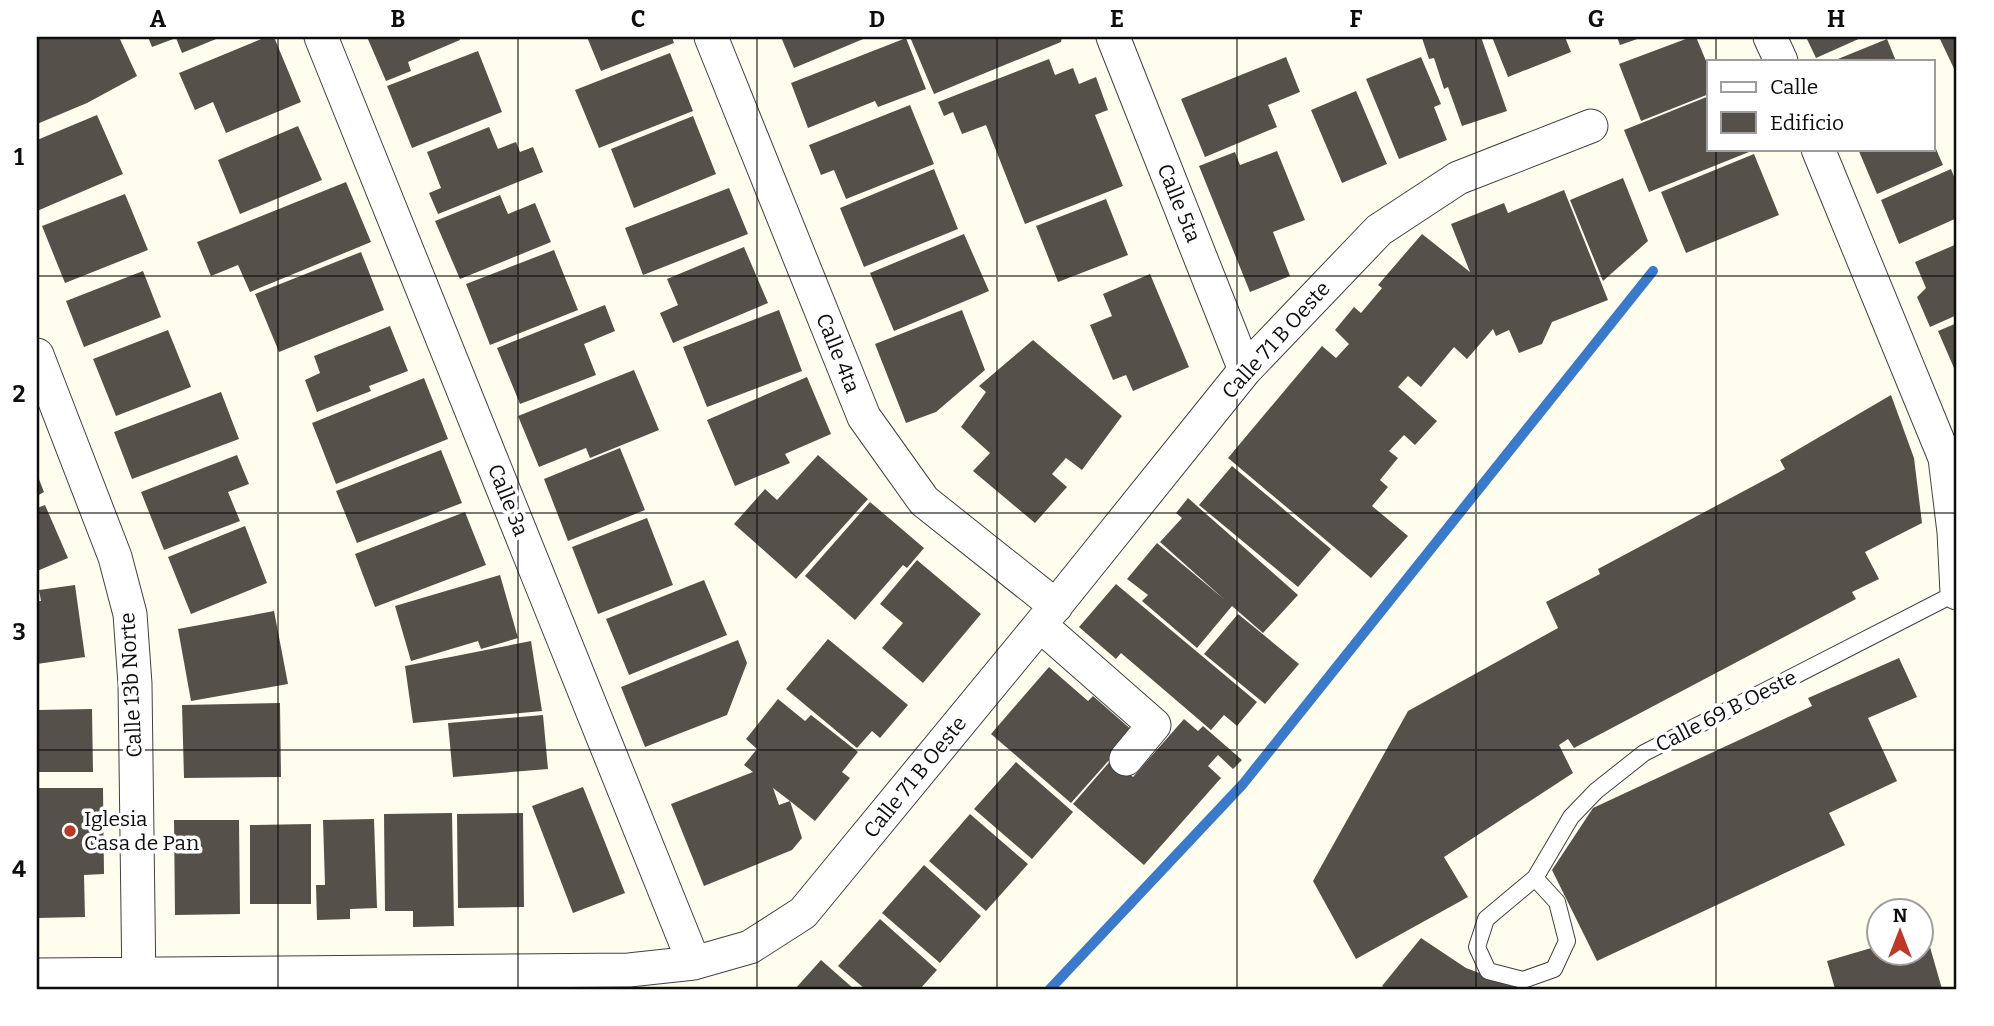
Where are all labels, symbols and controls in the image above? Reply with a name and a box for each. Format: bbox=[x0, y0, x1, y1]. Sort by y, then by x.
text: A bbox=[150, 5, 167, 33]
text: B bbox=[391, 5, 405, 33]
text: C bbox=[631, 5, 645, 33]
text: D bbox=[869, 5, 885, 33]
text: E bbox=[1110, 5, 1124, 33]
text: F bbox=[1350, 5, 1363, 33]
text: G bbox=[1588, 5, 1605, 33]
text: H bbox=[1827, 5, 1845, 33]
legend bbox=[1707, 60, 1934, 150]
text: Calle bbox=[1770, 74, 1818, 100]
text: Edificio bbox=[1770, 110, 1844, 136]
text: 1 bbox=[14, 143, 24, 171]
street label: Calle 5ta bbox=[1151, 160, 1207, 247]
street label: Calle 71 B Oeste bbox=[1216, 276, 1336, 404]
street label: Calle 4ta bbox=[810, 309, 866, 397]
text: 2 bbox=[13, 380, 26, 408]
street label: Calle 3a bbox=[482, 460, 534, 540]
street label: Calle 13b Norte bbox=[114, 612, 148, 758]
text: 3 bbox=[12, 618, 26, 646]
street label: Calle 69 B Oeste bbox=[1651, 664, 1801, 758]
street label: Calle 71 B Oeste bbox=[858, 711, 972, 843]
place label: Iglesia Casa de Pan bbox=[84, 806, 199, 856]
marker: Iglesia Casa de Pan bbox=[62, 823, 78, 839]
text: 4 bbox=[12, 855, 26, 883]
north arrow bbox=[1864, 897, 1934, 967]
text: N bbox=[1893, 904, 1908, 927]

